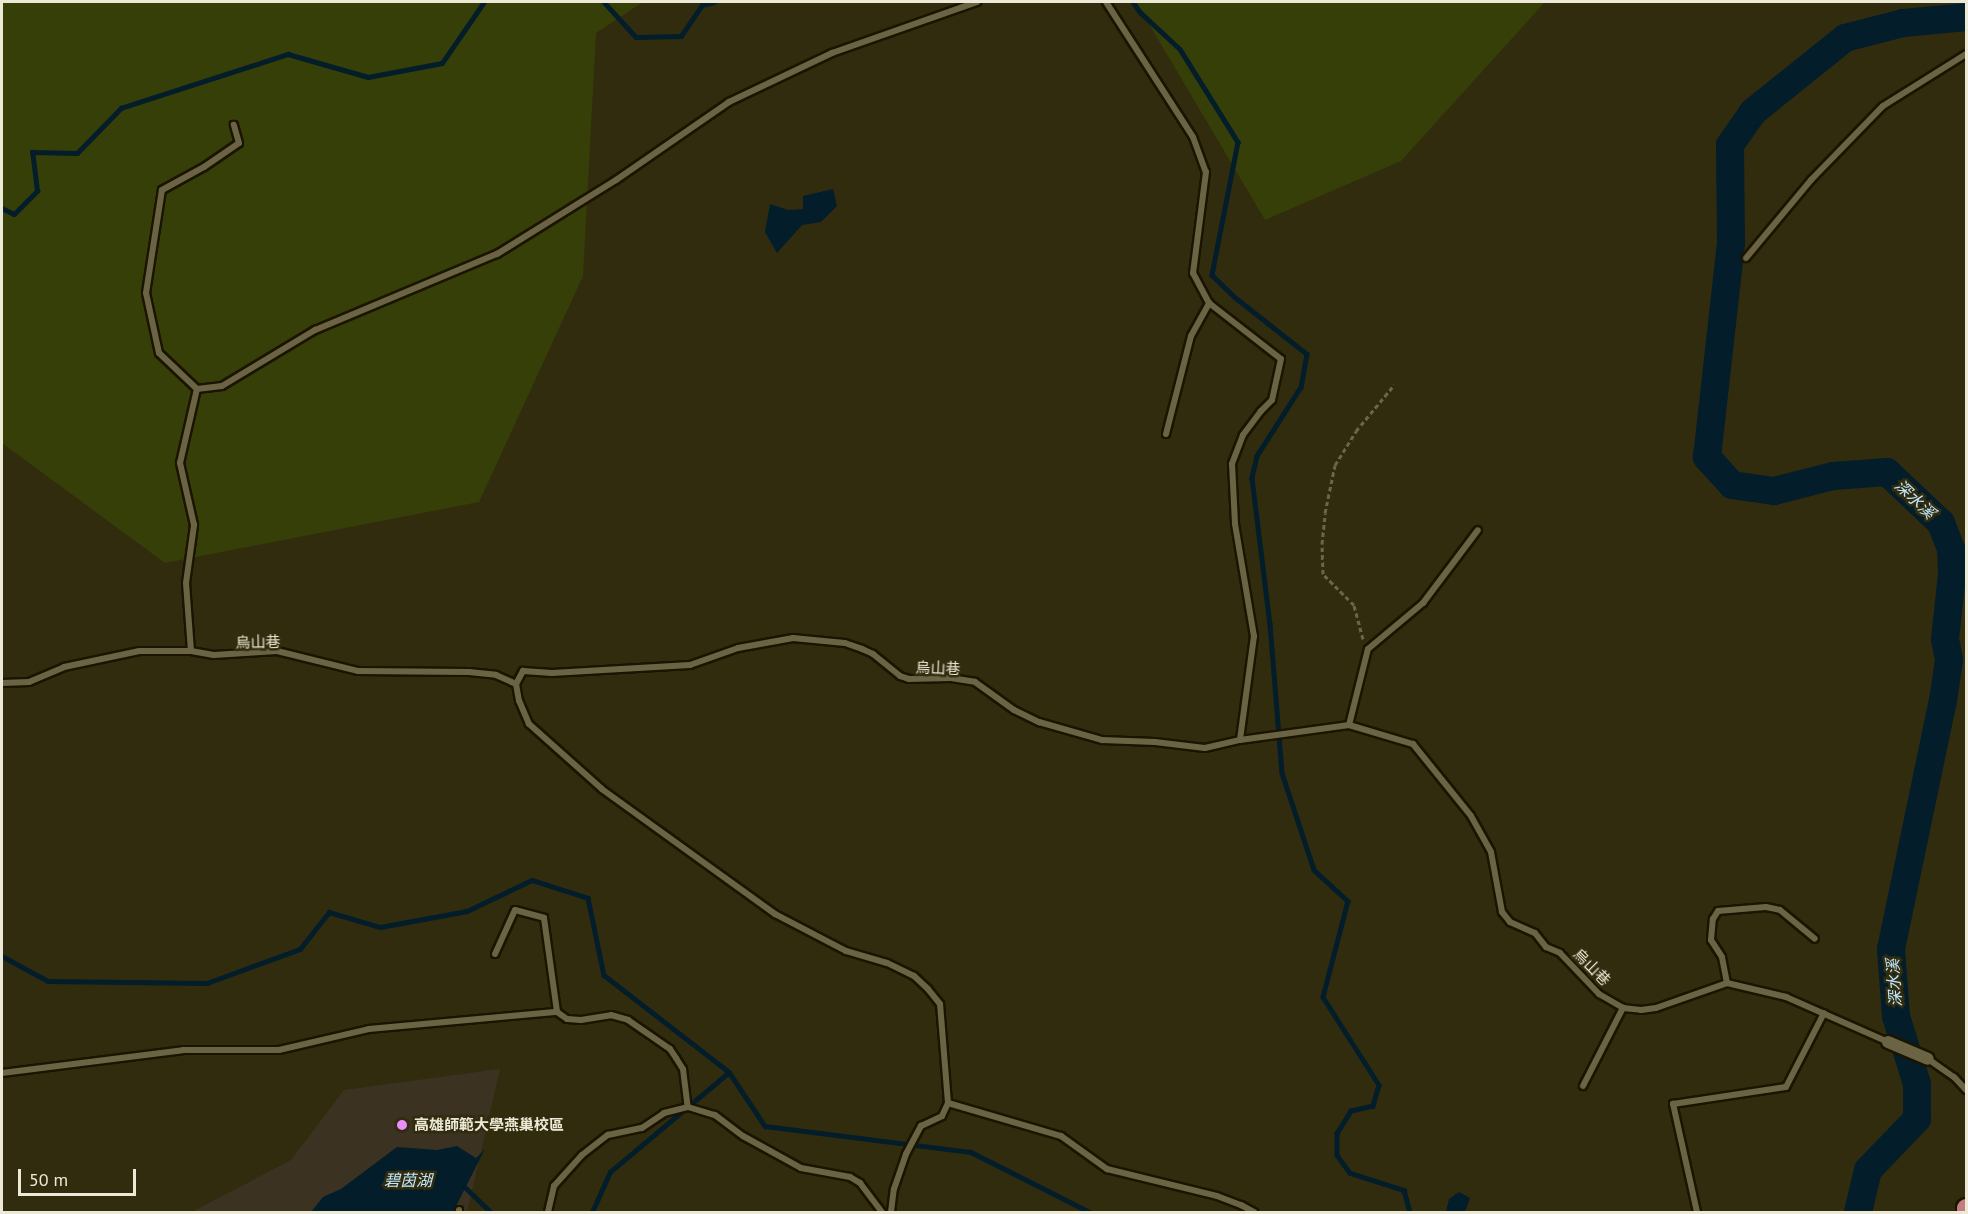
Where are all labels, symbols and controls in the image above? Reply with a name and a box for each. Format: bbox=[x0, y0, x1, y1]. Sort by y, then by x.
water label: 深水溪 bbox=[1891, 476, 1939, 522]
street label: 烏山巷 bbox=[235, 633, 281, 651]
street label: 烏山巷 bbox=[915, 658, 961, 678]
street label: 烏山巷 bbox=[1570, 945, 1614, 989]
water label: 深水溪 bbox=[1883, 958, 1905, 1008]
place label: 高雄師範大學燕巢校區 bbox=[414, 1116, 564, 1134]
marker: 高雄師範大學燕巢校區 bbox=[395, 1118, 409, 1132]
scale bar bbox=[21, 1157, 140, 1195]
text: 50 m bbox=[29, 1168, 68, 1191]
water label: 碧茵湖 bbox=[384, 1170, 432, 1190]

